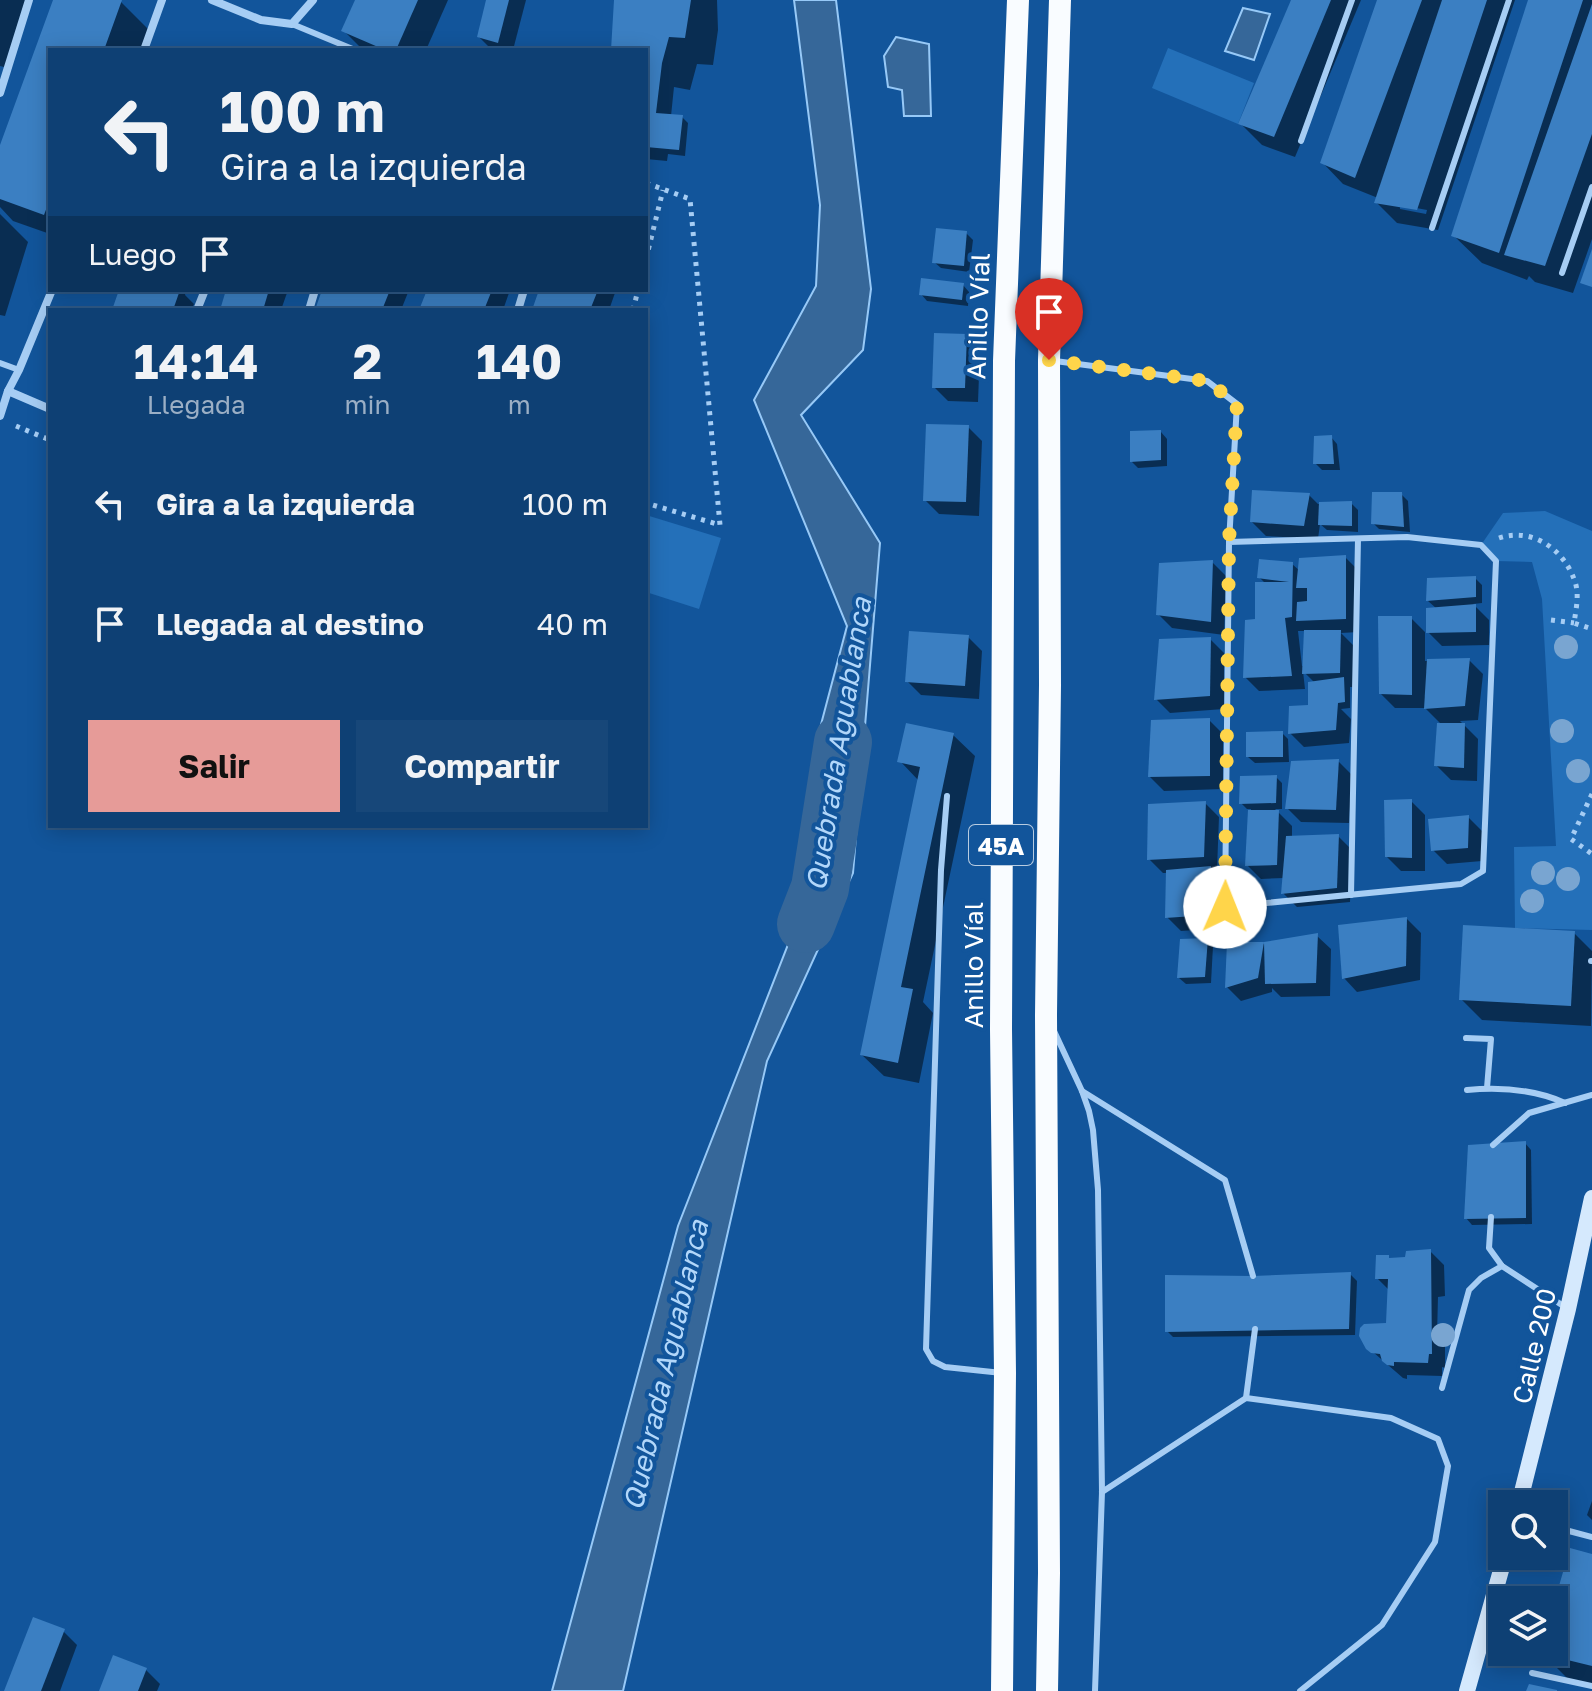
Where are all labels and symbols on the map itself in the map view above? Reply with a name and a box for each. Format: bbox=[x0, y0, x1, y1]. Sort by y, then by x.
street label: Anillo Víal bbox=[960, 252, 996, 380]
pin bbox=[1015, 278, 1083, 360]
water label: Quebrada Aguablanca bbox=[799, 594, 878, 893]
road number: 45A bbox=[969, 825, 1033, 865]
position arrow bbox=[1183, 865, 1267, 949]
street label: Anillo Víal bbox=[958, 902, 989, 1028]
water label: Quebrada Aguablanca bbox=[616, 1216, 715, 1513]
street label: Calle 200 bbox=[1506, 1285, 1562, 1407]

